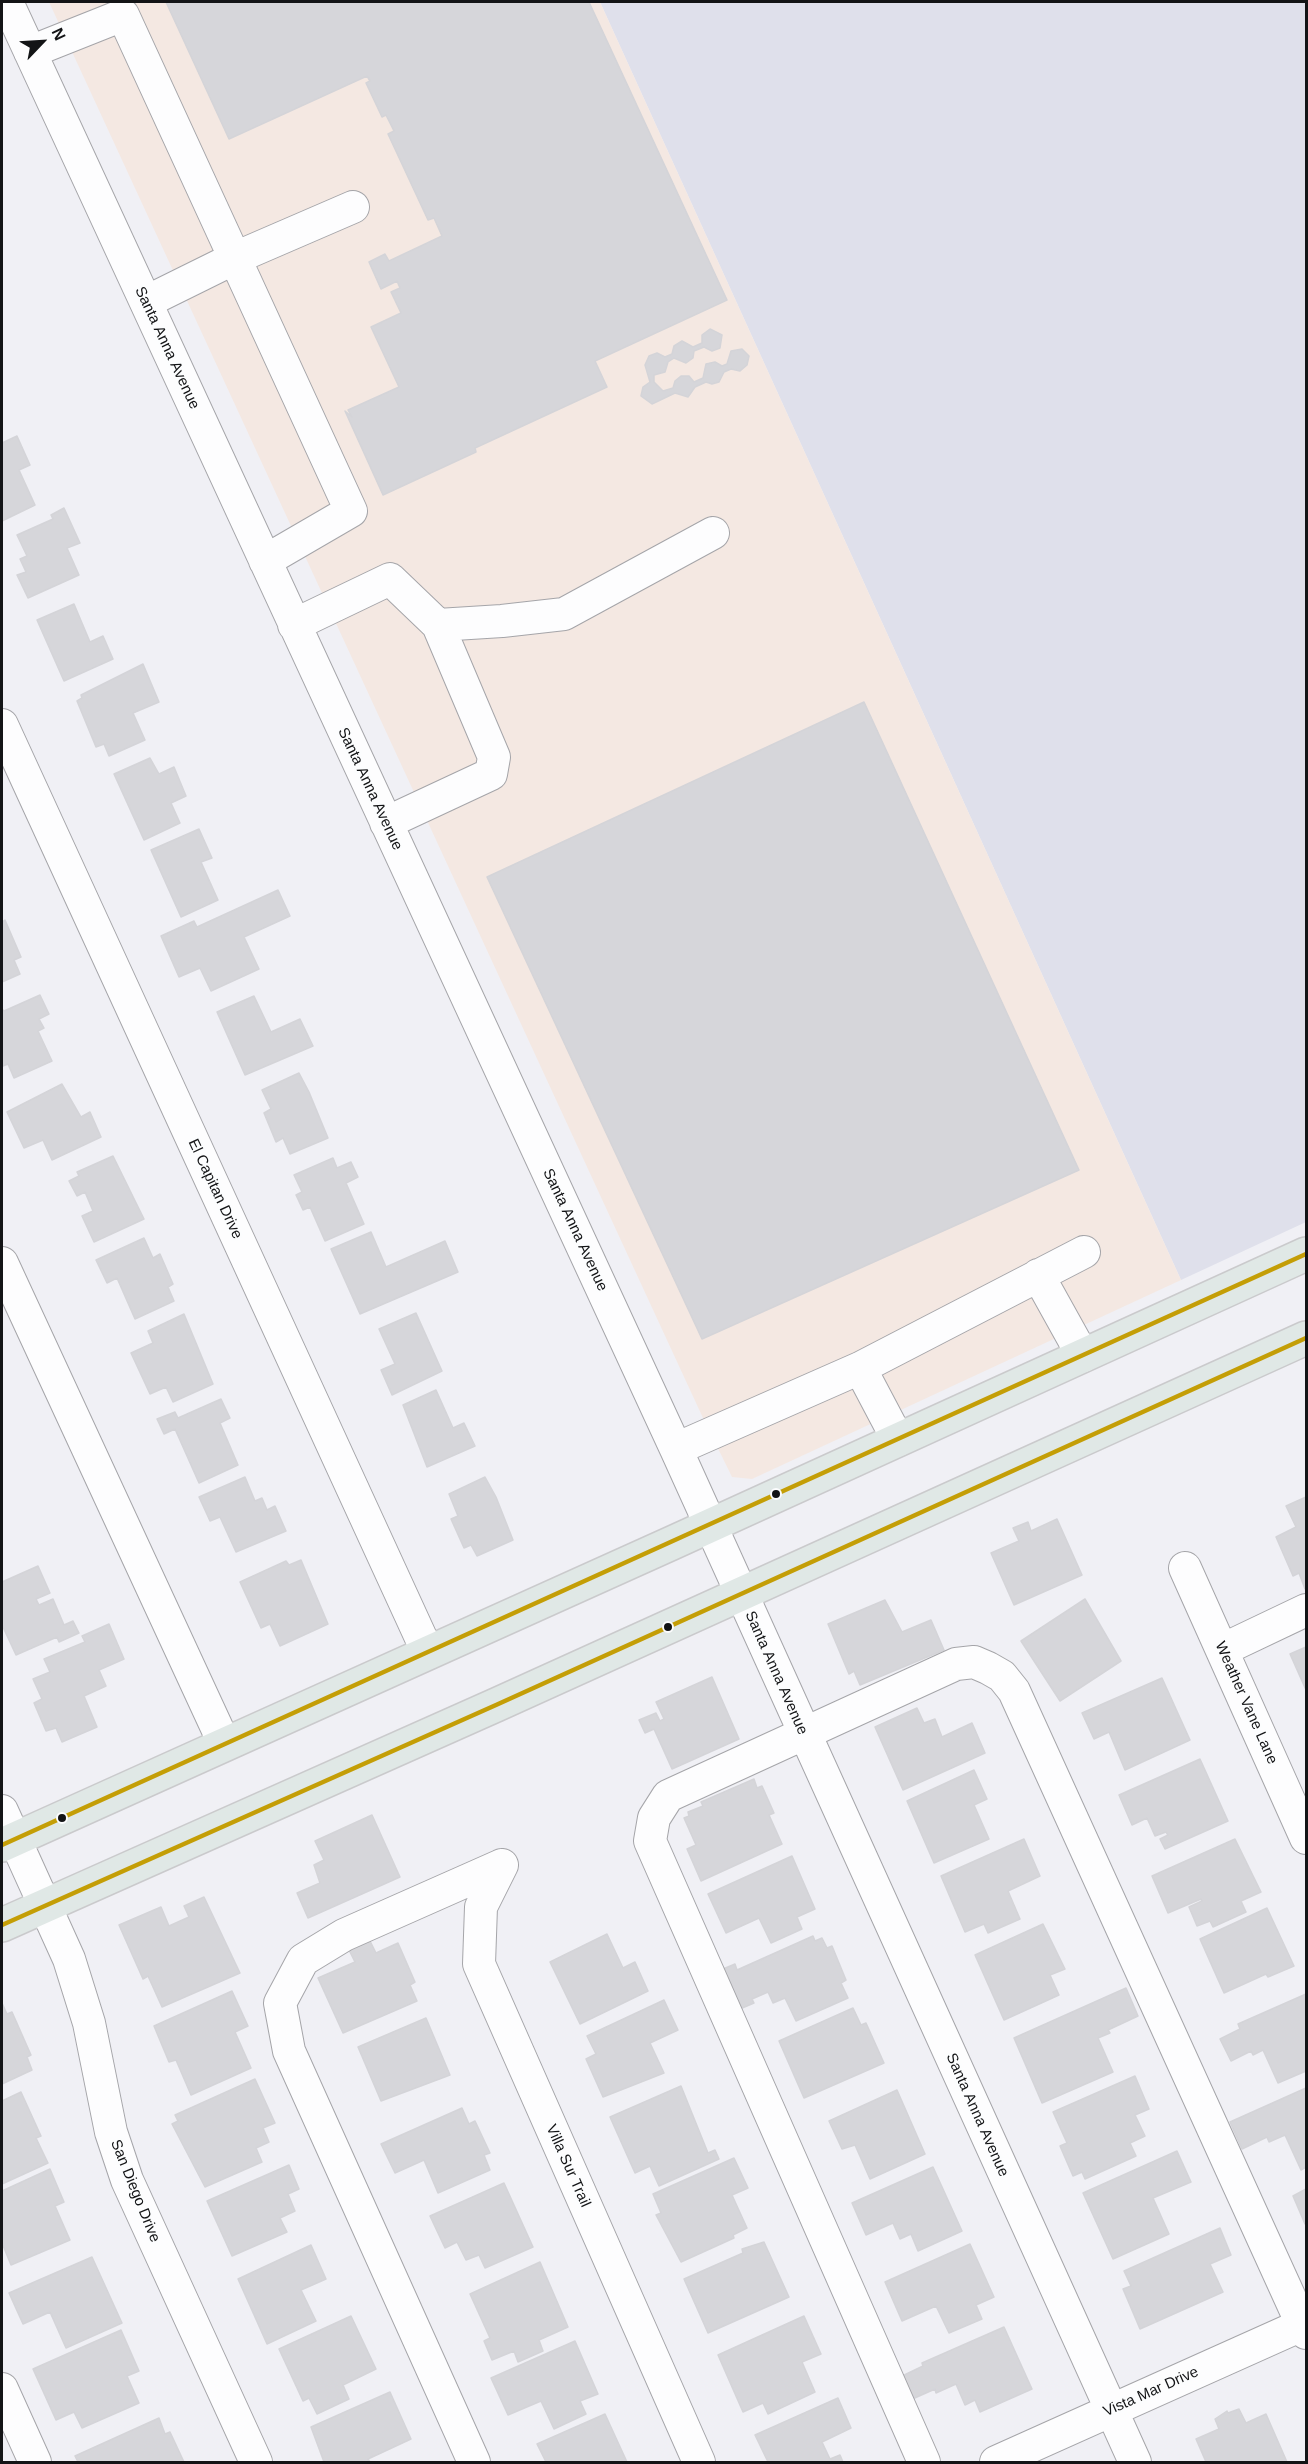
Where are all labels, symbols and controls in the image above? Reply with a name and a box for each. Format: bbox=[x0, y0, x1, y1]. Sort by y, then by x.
north arrow bbox=[12, 12, 72, 72]
text: N bbox=[49, 25, 69, 43]
street label: Santa Anna Avenue bbox=[131, 284, 203, 412]
street label: Santa Anna Avenue bbox=[334, 725, 406, 853]
street label: El Capitan Drive bbox=[184, 1136, 246, 1242]
street label: Santa Anna Avenue bbox=[539, 1166, 611, 1294]
unlabelled marker bbox=[770, 1488, 782, 1500]
street label: Santa Anna Avenue bbox=[741, 1609, 811, 1737]
unlabelled marker bbox=[662, 1621, 674, 1633]
street label: Weather Vane Lane bbox=[1211, 1639, 1281, 1767]
unlabelled marker bbox=[56, 1812, 68, 1824]
street label: Santa Anna Avenue bbox=[942, 2051, 1012, 2179]
street label: Villa Sur Trail bbox=[542, 2122, 594, 2210]
street label: San Diego Drive bbox=[106, 2137, 164, 2245]
street label: Vista Mar Drive bbox=[1101, 2363, 1201, 2421]

